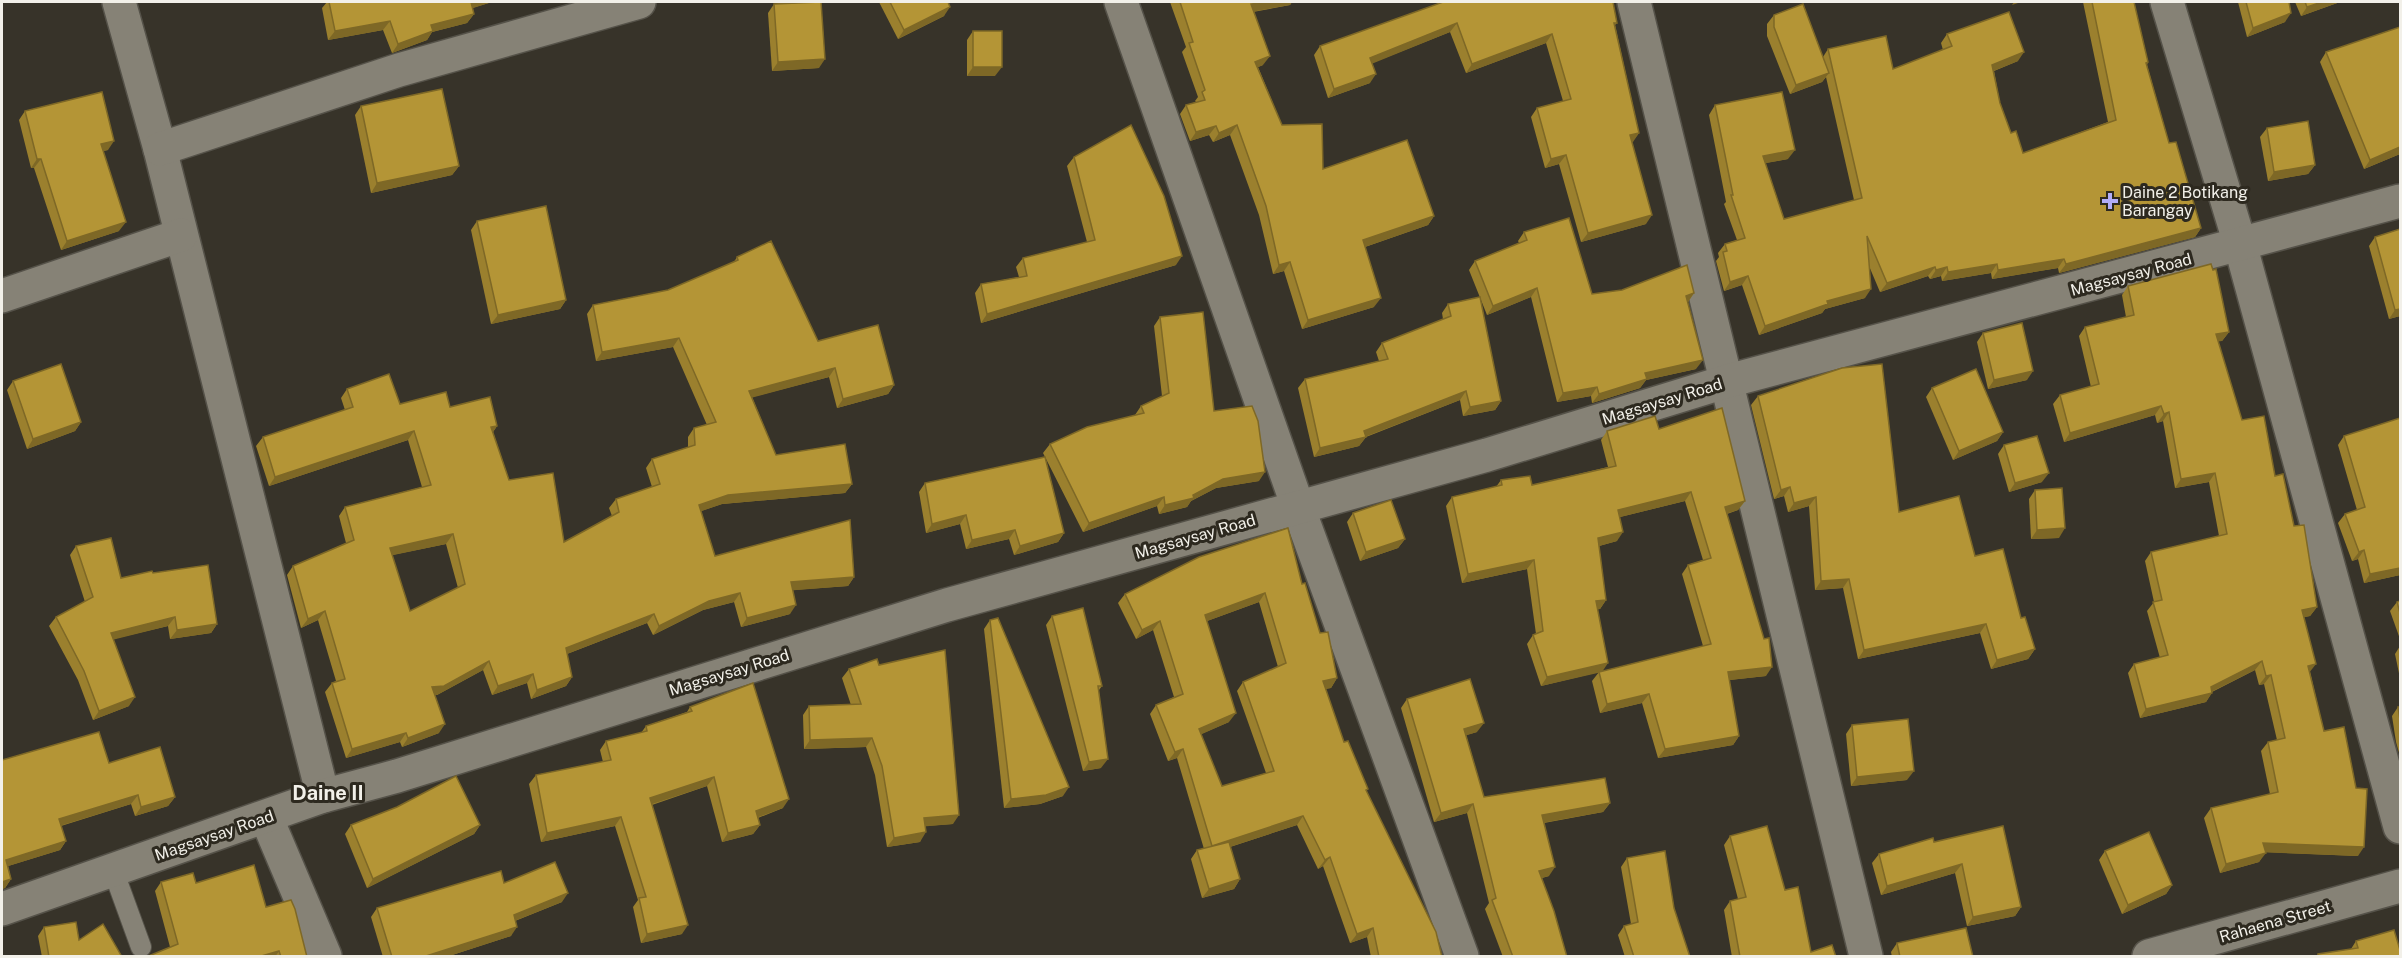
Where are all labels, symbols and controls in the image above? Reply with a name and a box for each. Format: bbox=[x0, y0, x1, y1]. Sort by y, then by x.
place label: Daine 2 Botikang Barangay bbox=[2122, 183, 2248, 220]
marker: Daine 2 Botikang Barangay bbox=[2103, 194, 2117, 208]
street label: Magsaysay Road bbox=[2068, 249, 2194, 300]
street label: Magsaysay Road bbox=[1600, 374, 1725, 429]
street label: Magsaysay Road bbox=[1133, 510, 1258, 563]
street label: Magsaysay Road bbox=[667, 645, 792, 700]
district label: Daine II bbox=[292, 781, 364, 805]
street label: Magsaysay Road bbox=[152, 806, 276, 865]
street label: Rahaena Street bbox=[2217, 896, 2333, 947]

